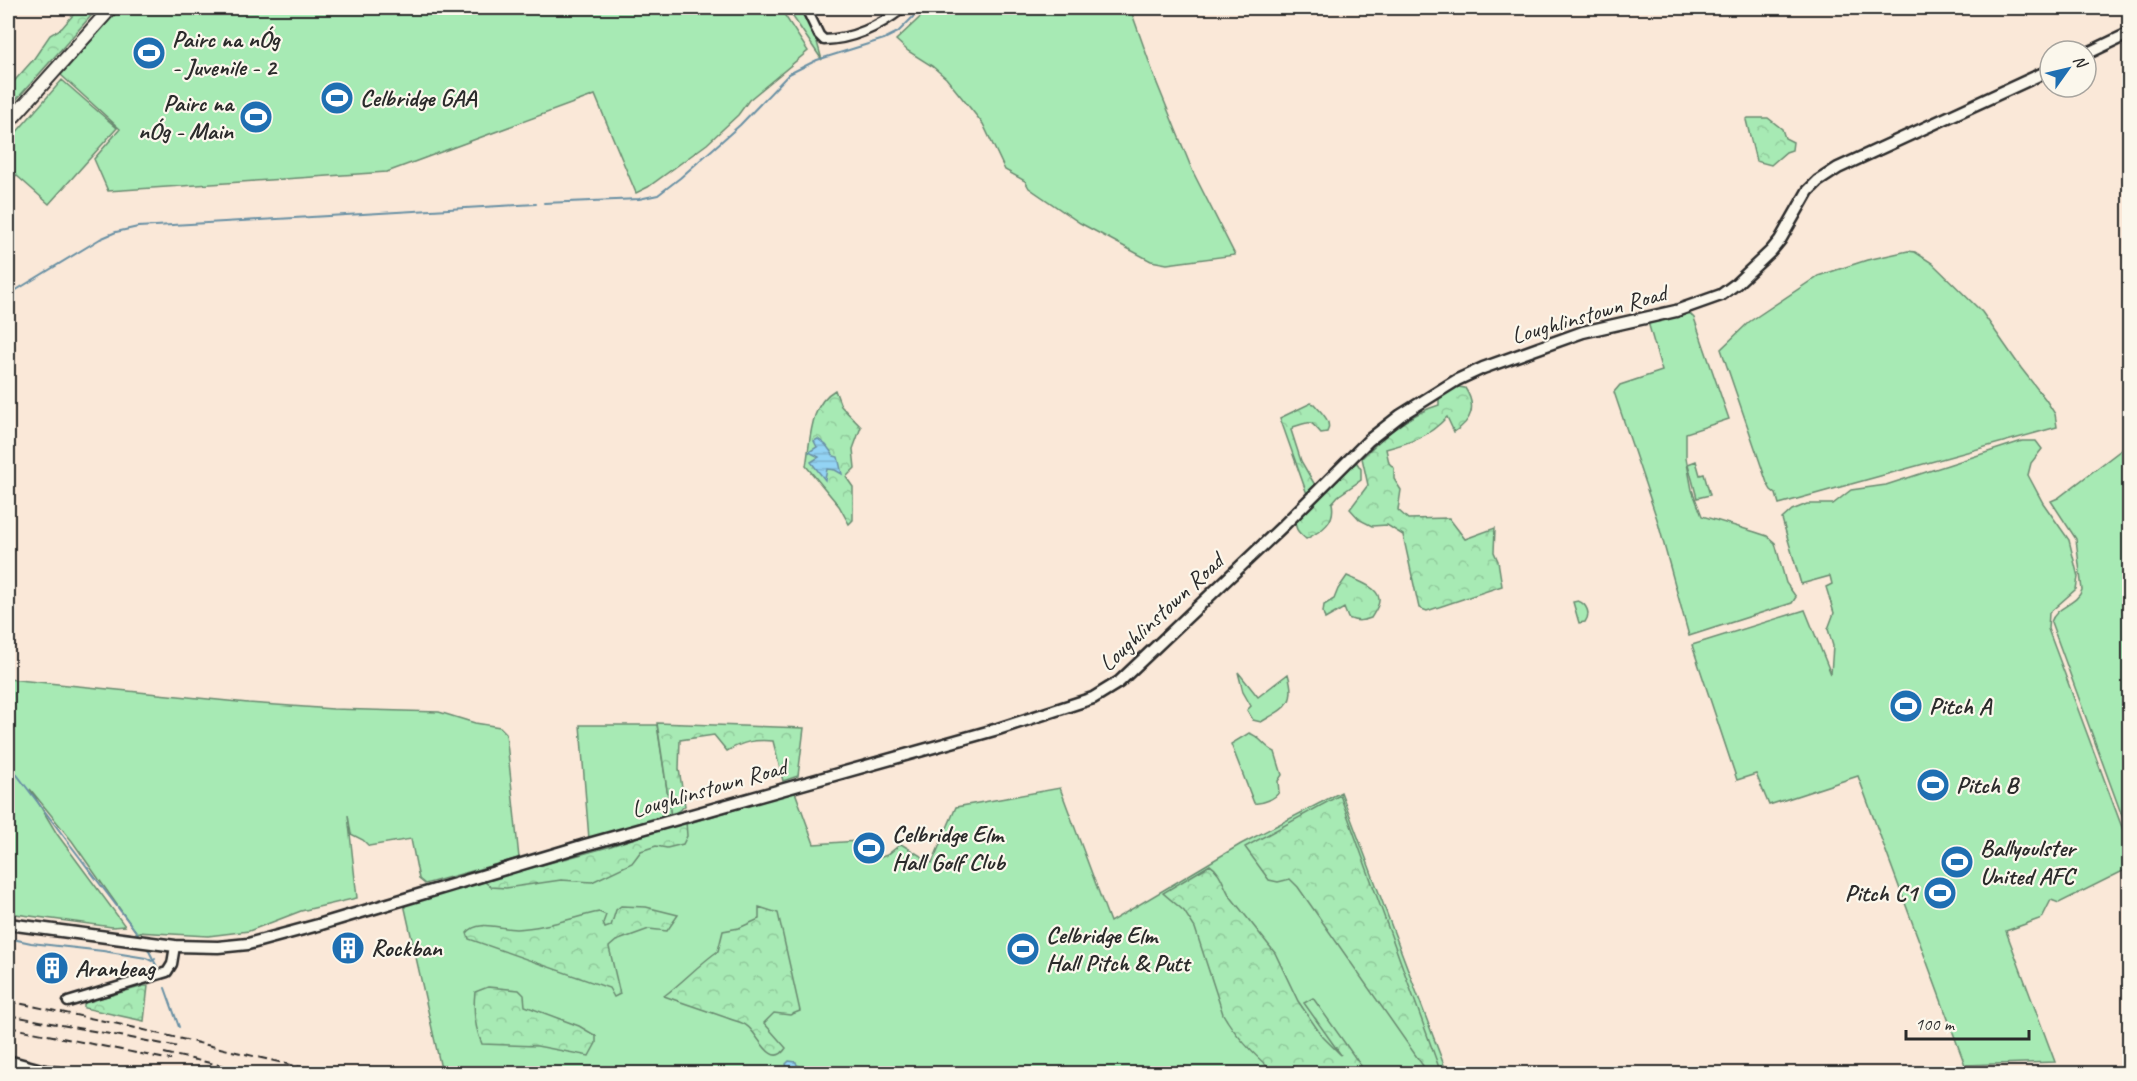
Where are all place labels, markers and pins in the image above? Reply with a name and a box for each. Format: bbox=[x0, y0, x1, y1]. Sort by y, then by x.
place label: Pairc na nÓg - Juvenile - 2 bbox=[172, 24, 282, 82]
sports icon: Pairc na nÓg - Juvenile - 2 bbox=[131, 35, 167, 71]
sports icon: Celbridge GAA bbox=[319, 80, 355, 116]
place label: Celbridge GAA bbox=[360, 83, 478, 113]
place label: Pairc na nÓg - Main bbox=[138, 88, 235, 146]
sports icon: Pairc na nÓg - Main bbox=[238, 99, 274, 135]
sports icon: Pitch A bbox=[1888, 688, 1924, 724]
place label: Pitch A bbox=[1929, 691, 1993, 721]
sports icon: Pitch B bbox=[1915, 767, 1951, 803]
place label: Pitch B bbox=[1956, 770, 2021, 800]
place label: Celbridge Elm Hall Golf Club bbox=[892, 819, 1007, 877]
sports icon: Celbridge Elm Hall Golf Club bbox=[851, 830, 887, 866]
place label: Ballyoulster United AFC bbox=[1980, 833, 2077, 891]
sports icon: Ballyoulster United AFC bbox=[1939, 844, 1975, 880]
sports icon: Pitch C1 bbox=[1922, 875, 1958, 911]
place label: Pitch C1 bbox=[1845, 878, 1920, 908]
place label: Celbridge Elm Hall Pitch & Putt bbox=[1046, 920, 1192, 978]
building icon: Rockban bbox=[330, 930, 366, 966]
sports icon: Celbridge Elm Hall Pitch & Putt bbox=[1005, 931, 1041, 967]
place label: Rockban bbox=[371, 933, 443, 963]
building icon: Aranbeag bbox=[34, 950, 70, 986]
place label: Aranbeag bbox=[75, 953, 157, 983]

